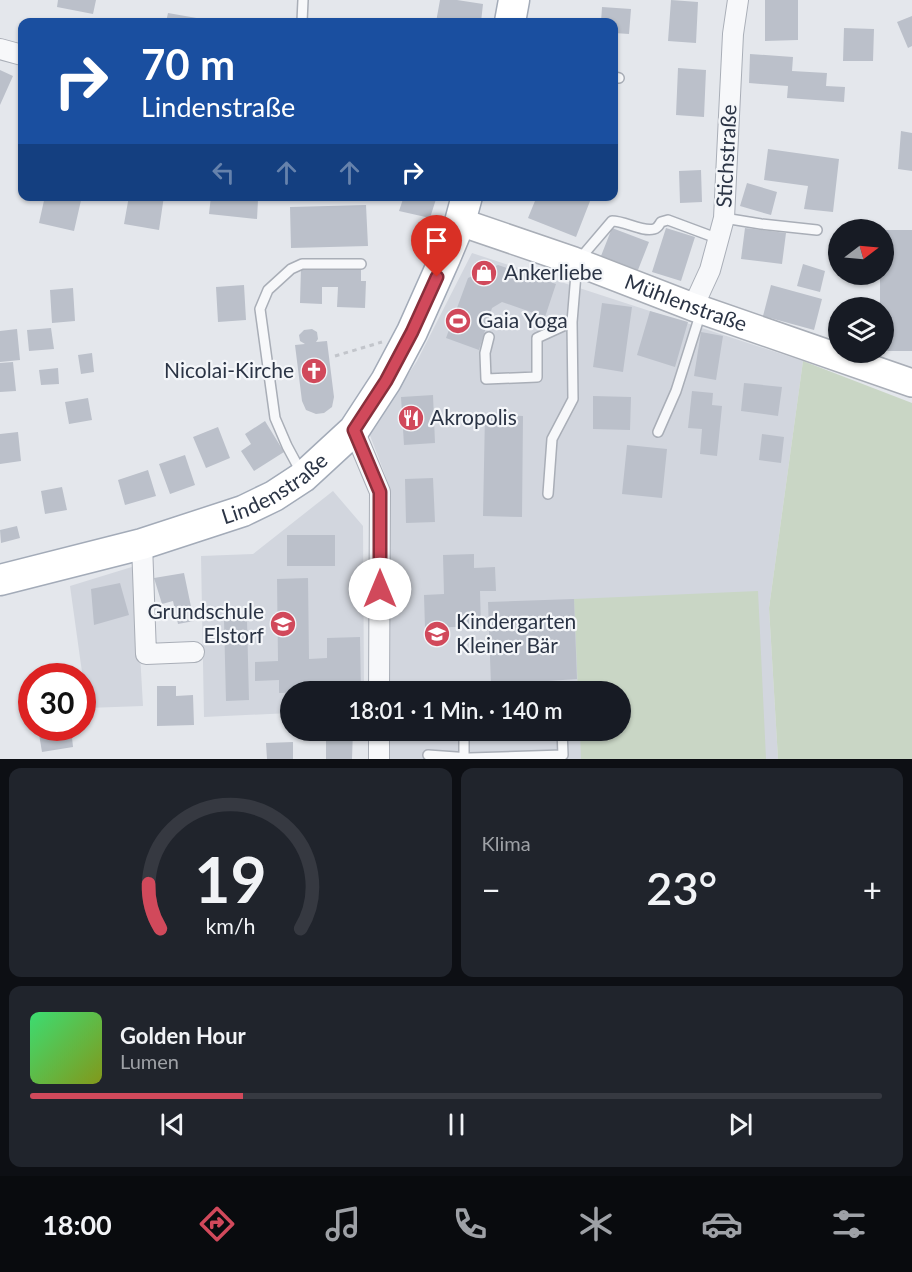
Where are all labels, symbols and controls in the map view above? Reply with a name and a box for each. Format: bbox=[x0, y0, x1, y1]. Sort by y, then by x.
text: 70 m bbox=[141, 39, 235, 89]
icon: right bbox=[42, 42, 120, 120]
text: Lindenstraße bbox=[141, 90, 295, 123]
street label: Stichstraße bbox=[710, 104, 741, 208]
icon: left bbox=[207, 156, 240, 189]
icon: ahead bbox=[270, 156, 303, 189]
icon: ahead bbox=[333, 156, 366, 189]
icon: right bbox=[396, 156, 429, 189]
pin bbox=[411, 215, 462, 277]
north arrow bbox=[828, 219, 894, 285]
map controls bbox=[828, 219, 894, 363]
icon: arrive bbox=[420, 224, 453, 257]
shop icon: Ankerliebe bbox=[469, 258, 499, 288]
place label: Ankerliebe bbox=[504, 259, 603, 284]
street label: Mühlenstraße bbox=[622, 268, 751, 336]
button: layers bbox=[828, 297, 894, 363]
sports icon: Gaia Yoga bbox=[443, 306, 473, 336]
place label: Gaia Yoga bbox=[478, 307, 568, 332]
church icon: Nicolai-Kirche bbox=[299, 356, 329, 386]
place label: Nicolai-Kirche bbox=[164, 357, 294, 382]
restaurant icon: Akropolis bbox=[396, 403, 426, 433]
place label: Akropolis bbox=[430, 404, 517, 429]
street label: Lindenstraße bbox=[218, 447, 332, 528]
position arrow bbox=[348, 557, 412, 621]
place label: Grundschule Elstorf bbox=[147, 598, 265, 647]
place label: Kindergarten Kleiner Bär bbox=[456, 608, 576, 657]
school or university icon: Grundschule Elstorf bbox=[268, 609, 298, 639]
school or university icon: Kindergarten Kleiner Bär bbox=[422, 619, 452, 649]
speed limit sign: 30 bbox=[18, 663, 96, 741]
text: 18:01 · 1 Min. · 140 m bbox=[348, 697, 563, 724]
text: Klima bbox=[482, 831, 531, 855]
text: 19 bbox=[194, 841, 266, 916]
text: 23° bbox=[646, 861, 717, 915]
text: − bbox=[482, 869, 501, 909]
text: + bbox=[863, 869, 882, 909]
text: km/h bbox=[205, 914, 255, 940]
text: Golden Hour bbox=[120, 1022, 246, 1049]
text: Lumen bbox=[120, 1049, 179, 1073]
icon: previous bbox=[156, 1108, 189, 1141]
icon: pause bbox=[440, 1108, 473, 1141]
icon: next bbox=[724, 1108, 757, 1141]
icon: directions bbox=[196, 1203, 238, 1245]
icon: music bbox=[322, 1203, 364, 1245]
icon: phone bbox=[449, 1203, 491, 1245]
icon: climate bbox=[575, 1203, 617, 1245]
icon: car bbox=[701, 1203, 743, 1245]
icon: filters bbox=[828, 1203, 870, 1245]
text: 18:00 bbox=[42, 1208, 112, 1241]

